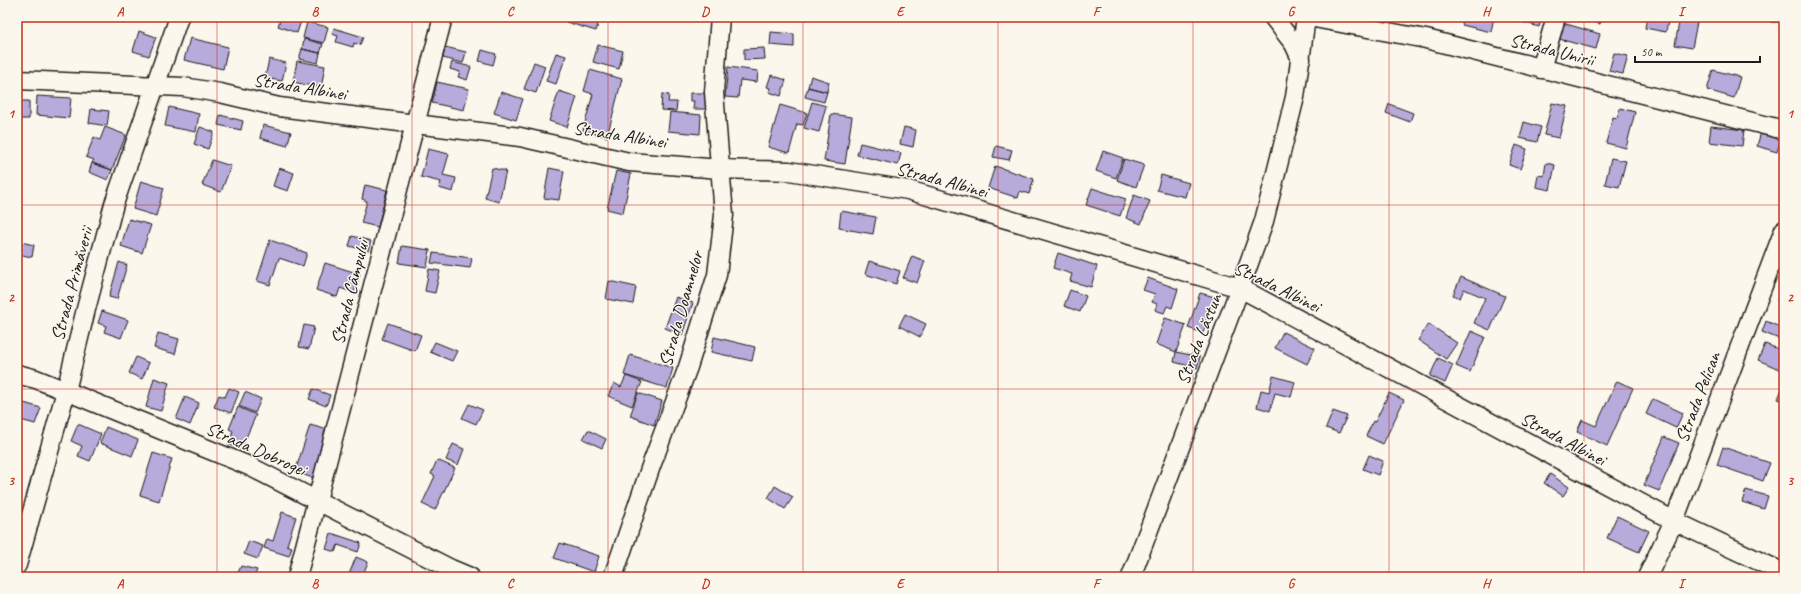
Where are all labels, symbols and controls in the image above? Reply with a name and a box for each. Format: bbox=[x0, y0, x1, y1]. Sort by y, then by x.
text: A bbox=[117, 4, 125, 20]
text: B bbox=[312, 4, 320, 20]
text: C bbox=[507, 4, 515, 20]
text: D bbox=[701, 4, 710, 20]
text: E bbox=[897, 4, 906, 20]
text: F bbox=[1093, 4, 1102, 20]
text: G bbox=[1288, 4, 1296, 20]
text: H bbox=[1482, 4, 1492, 20]
text: I bbox=[1678, 4, 1687, 20]
street label: Strada Unirii bbox=[1507, 28, 1599, 73]
scale bar bbox=[1635, 38, 1760, 64]
text: 50 m bbox=[1641, 44, 1663, 60]
street label: Strada Albinei bbox=[252, 68, 351, 107]
text: 1 bbox=[8, 106, 16, 122]
text: 1 bbox=[1787, 106, 1795, 122]
street label: Strada Albinei bbox=[572, 116, 671, 155]
street label: Strada Albinei bbox=[894, 156, 993, 204]
street label: Strada Primăverii bbox=[45, 222, 99, 343]
street label: Strada Câmpului bbox=[325, 235, 375, 347]
street label: Strada Doamnelor bbox=[653, 247, 710, 369]
street label: Strada Albinei bbox=[1230, 256, 1327, 319]
street label: Strada Lăstun bbox=[1171, 289, 1228, 388]
text: 2 bbox=[8, 290, 15, 306]
text: 2 bbox=[1787, 290, 1794, 306]
street label: Strada Pelican bbox=[1670, 347, 1727, 446]
street label: Strada Albinei bbox=[1516, 406, 1612, 473]
street label: Strada Dobrogei bbox=[202, 416, 312, 483]
text: 3 bbox=[8, 473, 15, 489]
text: 3 bbox=[1787, 473, 1794, 489]
text: A bbox=[117, 576, 125, 592]
text: B bbox=[312, 576, 320, 592]
text: C bbox=[507, 576, 515, 592]
text: D bbox=[701, 576, 710, 592]
text: E bbox=[897, 576, 906, 592]
text: F bbox=[1093, 576, 1102, 592]
text: G bbox=[1288, 576, 1296, 592]
text: H bbox=[1482, 576, 1492, 592]
text: I bbox=[1678, 576, 1687, 592]

